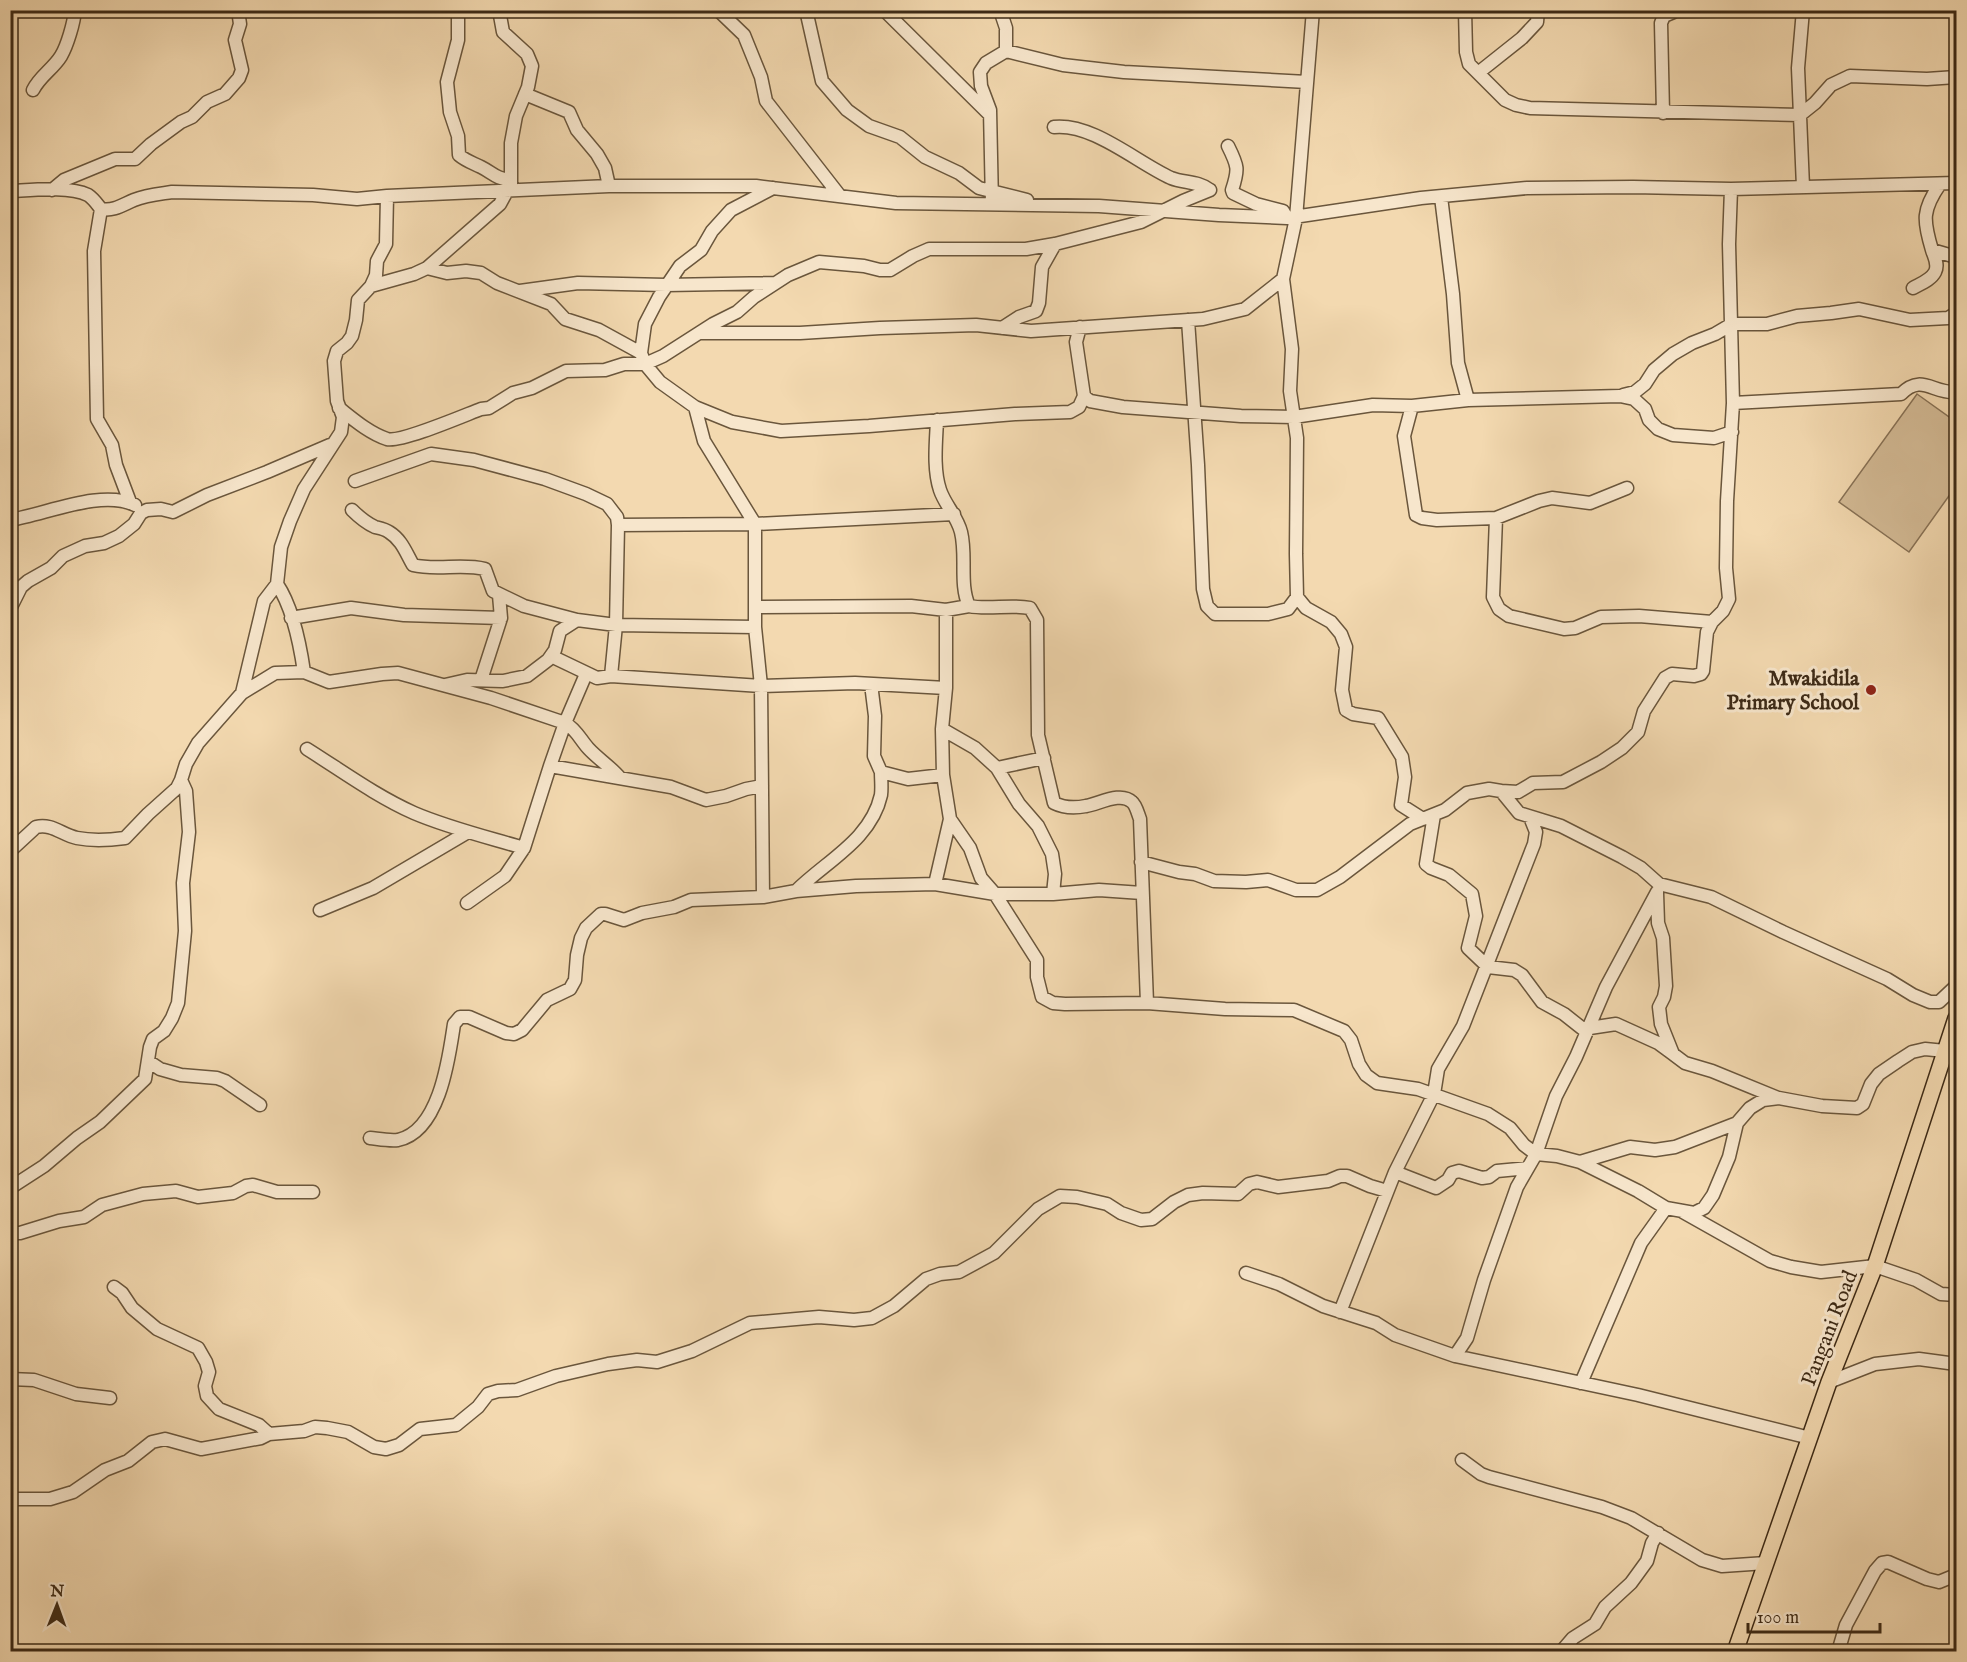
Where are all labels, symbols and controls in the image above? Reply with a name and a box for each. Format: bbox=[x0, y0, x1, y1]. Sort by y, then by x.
place label: Mwakidila Primary School bbox=[1726, 666, 1860, 717]
marker: Mwakidila Primary School bbox=[1864, 683, 1878, 697]
street label: Pangani Road bbox=[1796, 1266, 1865, 1390]
north arrow bbox=[27, 1575, 87, 1635]
text: N bbox=[49, 1582, 64, 1602]
scale bar bbox=[1748, 1596, 1880, 1634]
text: 100 m bbox=[1757, 1607, 1799, 1630]

